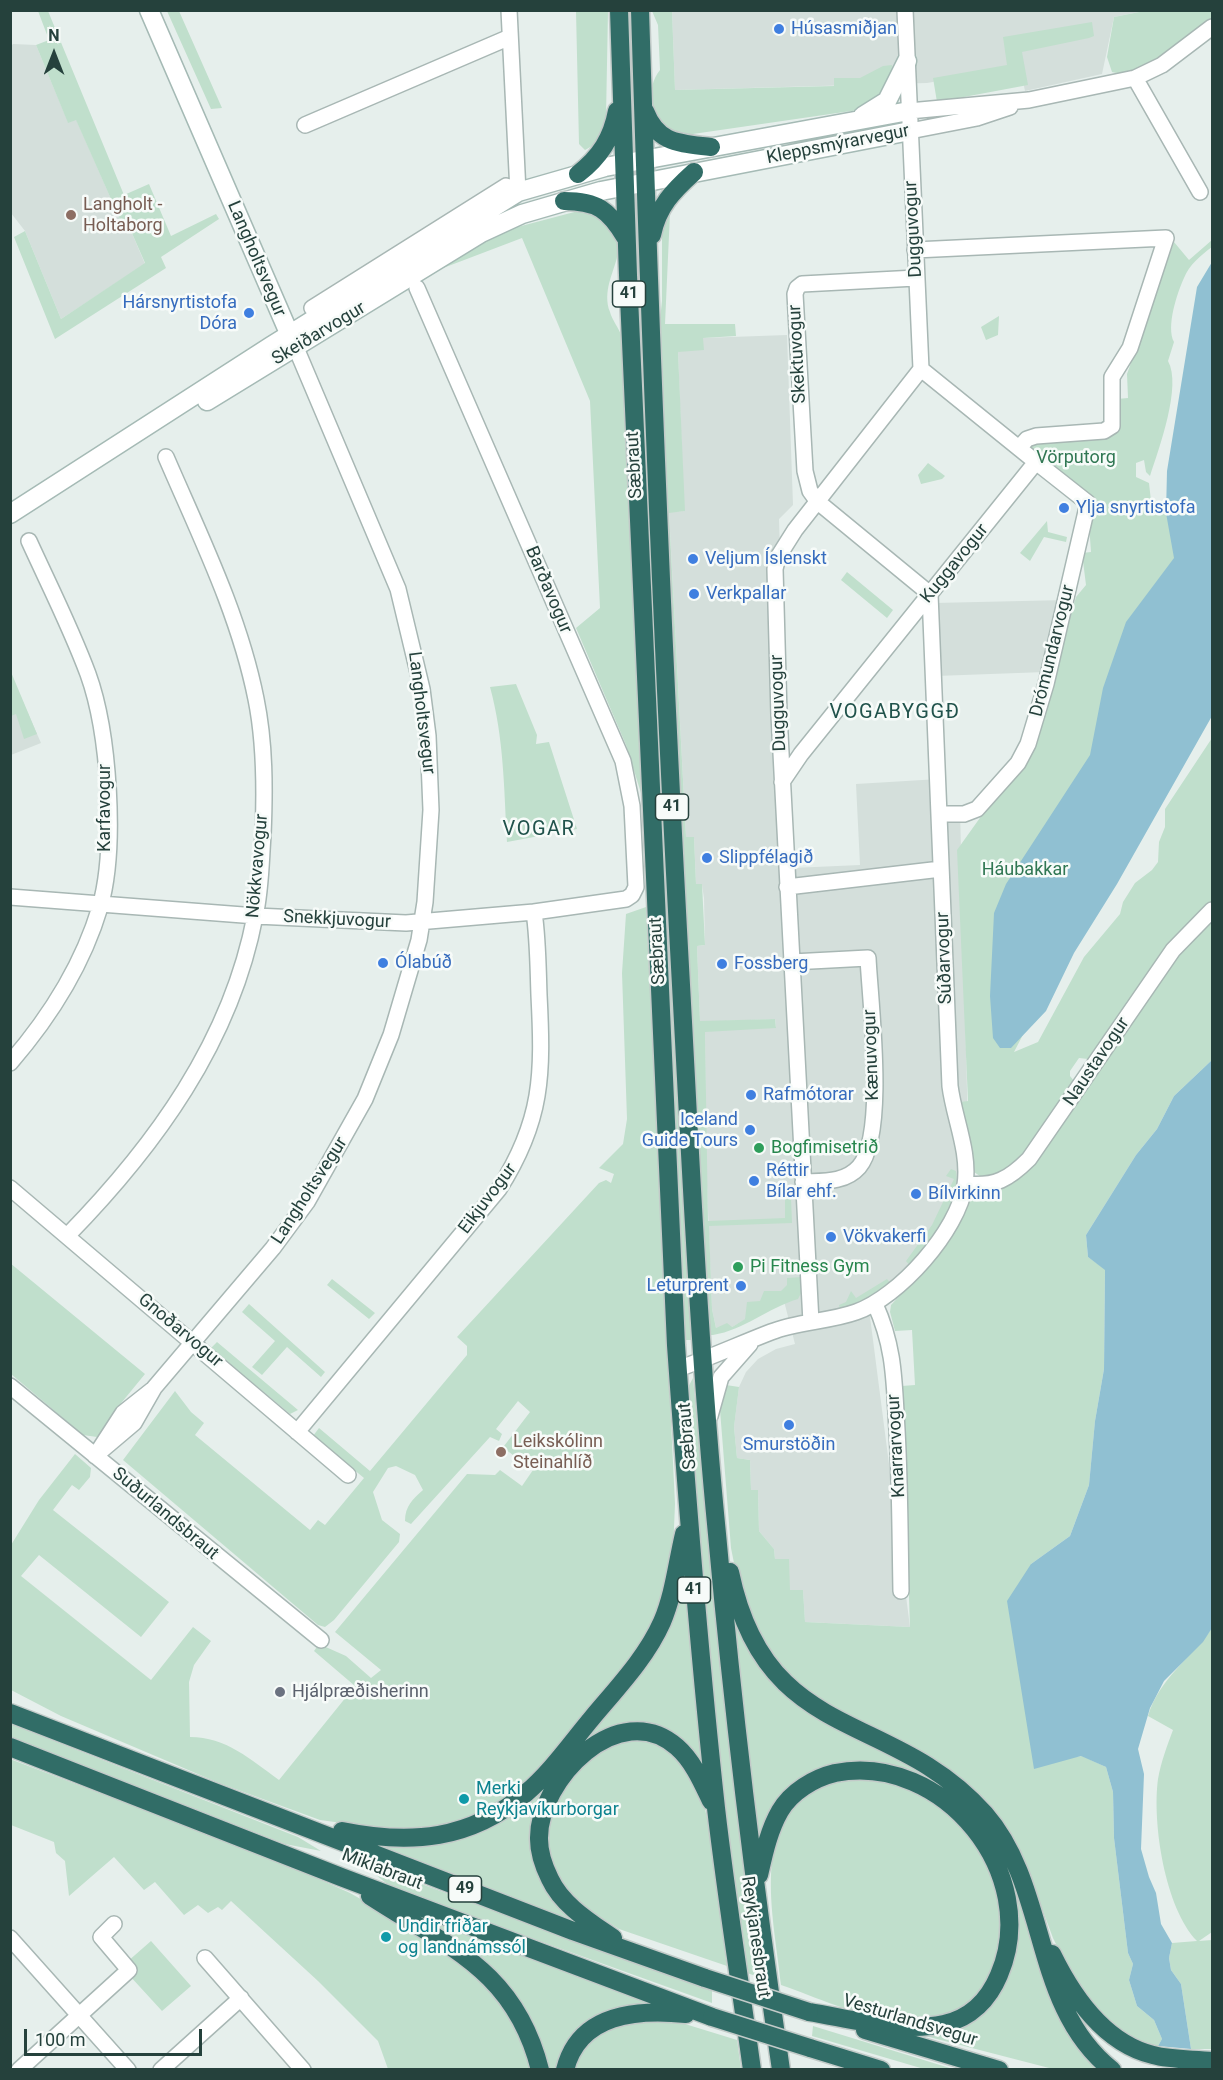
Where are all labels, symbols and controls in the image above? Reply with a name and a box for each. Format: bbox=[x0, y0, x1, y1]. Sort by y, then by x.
place label: Húsasmiðjan bbox=[791, 18, 897, 40]
marker: Húsasmiðjan bbox=[772, 22, 786, 36]
north arrow bbox=[24, 24, 84, 84]
text: N bbox=[48, 26, 60, 45]
street label: Kleppsmýrarvegur bbox=[765, 121, 911, 169]
street label: Dugguvogur bbox=[901, 180, 927, 278]
place label: Langholt - Holtaborg bbox=[83, 194, 163, 236]
street label: Langholtsvegur bbox=[222, 198, 290, 320]
marker: Langholt - Holtaborg bbox=[64, 208, 78, 222]
road number: 41 bbox=[612, 281, 646, 307]
place label: Hársnyrtistofa Dóra bbox=[122, 292, 237, 334]
street label: Skeiðarvogur bbox=[268, 298, 370, 370]
street label: Skektuvogur bbox=[785, 304, 811, 404]
marker: Hársnyrtistofa Dóra bbox=[242, 306, 256, 320]
street label: Sæbraut bbox=[622, 431, 648, 499]
park label: Vörputorg bbox=[1036, 447, 1116, 469]
place label: Ylja snyrtistofa bbox=[1076, 497, 1196, 519]
marker: Ylja snyrtistofa bbox=[1057, 501, 1071, 515]
street label: Kuggavogur bbox=[916, 520, 994, 608]
street label: Barðavogur bbox=[520, 543, 576, 637]
place label: Veljum Íslenskt bbox=[705, 548, 827, 570]
marker: Veljum Íslenskt bbox=[686, 552, 700, 566]
place label: Verkpallar bbox=[706, 583, 786, 605]
street label: Drómundarvogur bbox=[1026, 583, 1080, 719]
marker: Verkpallar bbox=[687, 587, 701, 601]
street label: Langholtsvegur bbox=[403, 650, 439, 776]
street label: Dugguvogur bbox=[767, 654, 791, 752]
district label: VOGABYGGÐ bbox=[830, 701, 960, 725]
street label: Karfavogur bbox=[94, 764, 116, 852]
road number: 41 bbox=[656, 794, 688, 820]
street label: Nökkvavogur bbox=[243, 813, 273, 919]
district label: VOGAR bbox=[503, 818, 575, 842]
place label: Slippfélagið bbox=[719, 847, 813, 869]
marker: Slippfélagið bbox=[700, 851, 714, 865]
park label: Háubakkar bbox=[982, 859, 1068, 881]
street label: Snekkjuvogur bbox=[283, 906, 391, 934]
street label: Súðarvogur bbox=[933, 912, 957, 1004]
street label: Sæbraut bbox=[645, 917, 671, 985]
place label: Ólabúð bbox=[395, 952, 452, 974]
place label: Fossberg bbox=[734, 953, 808, 975]
marker: Ólabúð bbox=[376, 956, 390, 970]
marker: Fossberg bbox=[715, 957, 729, 971]
street label: Kænuvogur bbox=[860, 1009, 884, 1101]
street label: Naustavogur bbox=[1059, 1014, 1135, 1110]
place label: Rafmótorar bbox=[763, 1084, 854, 1106]
marker: Rafmótorar bbox=[744, 1088, 758, 1102]
place label: Iceland Guide Tours bbox=[642, 1109, 738, 1152]
marker: Iceland Guide Tours bbox=[743, 1123, 757, 1137]
street label: Langholtsvegur bbox=[267, 1133, 353, 1249]
place label: Bogfimisetrið bbox=[771, 1137, 878, 1159]
marker: Bogfimisetrið bbox=[752, 1141, 766, 1155]
street label: Eikjuvogur bbox=[454, 1159, 522, 1239]
place label: Réttir Bílar ehf. bbox=[766, 1160, 837, 1202]
marker: Réttir Bílar ehf. bbox=[747, 1174, 761, 1188]
place label: Bílvirkinn bbox=[928, 1183, 1001, 1205]
marker: Bílvirkinn bbox=[909, 1187, 923, 1201]
place label: Vökvakerfi bbox=[843, 1226, 926, 1248]
marker: Vökvakerfi bbox=[824, 1230, 838, 1244]
place label: Pi Fitness Gym bbox=[750, 1256, 870, 1278]
marker: Pi Fitness Gym bbox=[731, 1260, 745, 1274]
place label: Leturprent bbox=[646, 1275, 729, 1297]
marker: Leturprent bbox=[734, 1279, 748, 1293]
street label: Gnoðarvogur bbox=[133, 1289, 227, 1373]
street label: Knarrarvogur bbox=[884, 1394, 910, 1498]
street label: Sæbraut bbox=[674, 1402, 702, 1470]
marker: Smurstöðin bbox=[782, 1418, 796, 1432]
place label: Leikskólinn Steinahlíð bbox=[513, 1431, 603, 1474]
place label: Smurstöðin bbox=[743, 1434, 835, 1456]
marker: Leikskólinn Steinahlíð bbox=[494, 1445, 508, 1459]
street label: Suðurlandsbraut bbox=[107, 1463, 223, 1565]
road number: 41 bbox=[678, 1577, 710, 1603]
place label: Hjálpræðisherinn bbox=[292, 1681, 429, 1703]
marker: Hjálpræðisherinn bbox=[273, 1685, 287, 1699]
place label: Merki Reykjavíkurborgar bbox=[476, 1778, 619, 1820]
marker: Merki Reykjavíkurborgar bbox=[457, 1792, 471, 1806]
street label: Miklabraut bbox=[339, 1845, 425, 1895]
street label: Reykjanesbraut bbox=[736, 1875, 774, 1999]
road number: 49 bbox=[448, 1876, 482, 1902]
place label: Undir friðar og landnámssól bbox=[398, 1916, 526, 1958]
marker: Undir friðar og landnámssól bbox=[379, 1930, 393, 1944]
street label: Vesturlandsvegur bbox=[840, 1990, 980, 2052]
scale bar bbox=[27, 2017, 206, 2055]
text: 100 m bbox=[35, 2029, 86, 2050]

